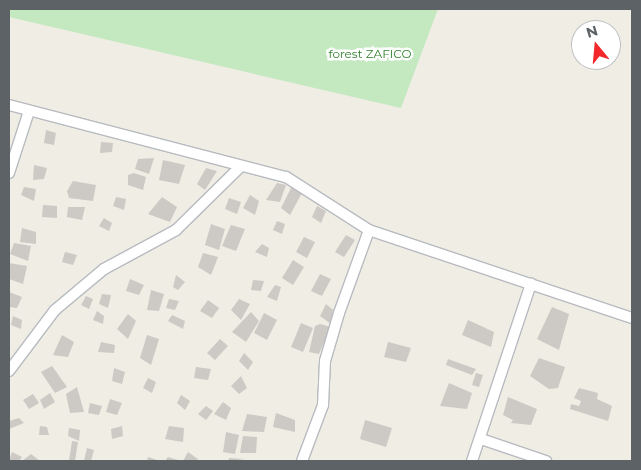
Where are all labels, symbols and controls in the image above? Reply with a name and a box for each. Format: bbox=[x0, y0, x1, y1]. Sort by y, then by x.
north arrow bbox=[571, 20, 621, 70]
text: N bbox=[584, 21, 600, 42]
park label: forest ZAFICO bbox=[328, 47, 412, 61]

